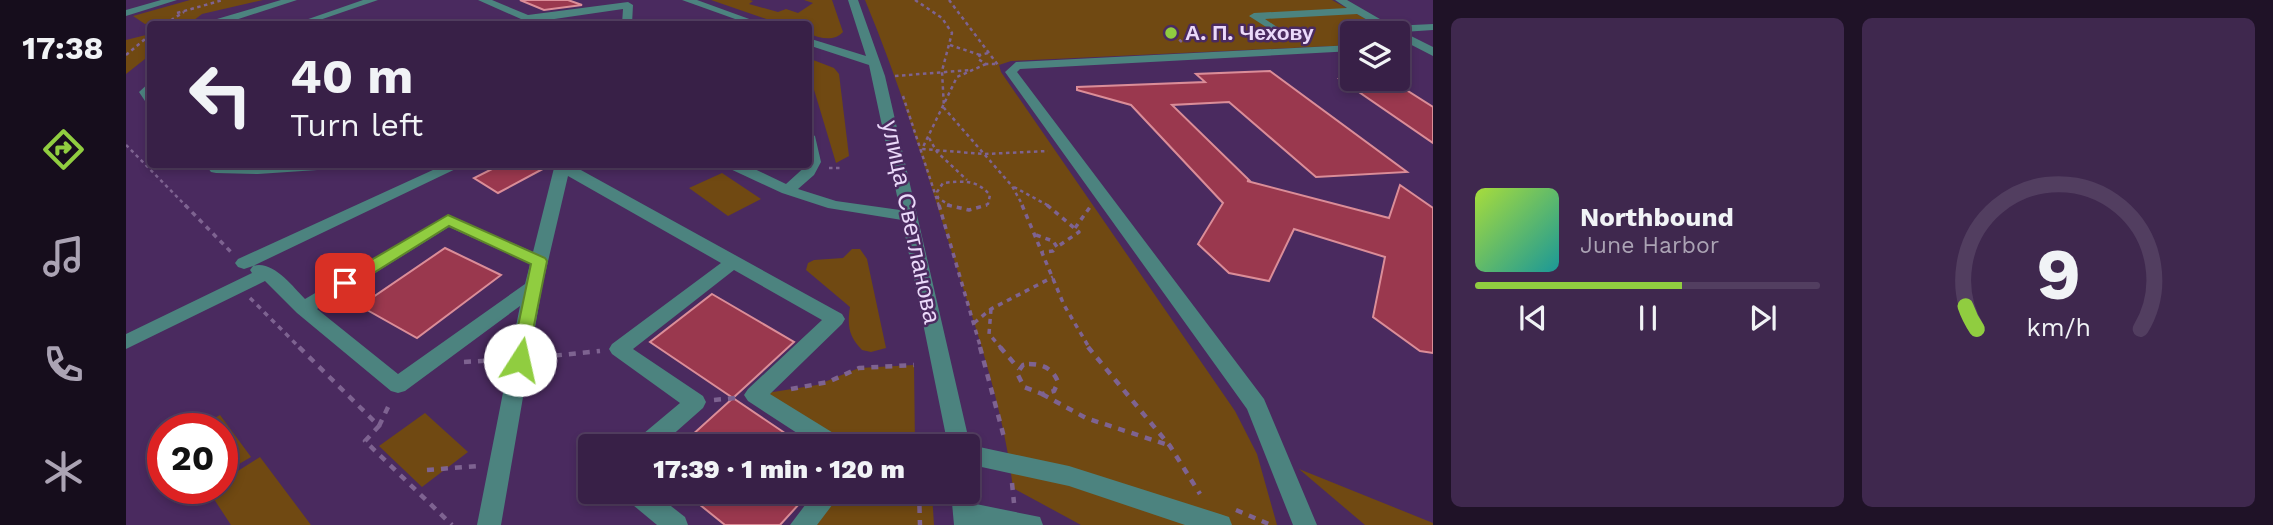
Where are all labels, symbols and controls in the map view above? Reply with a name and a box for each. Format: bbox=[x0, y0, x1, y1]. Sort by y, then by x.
place label: А. П. Чехову bbox=[1185, 20, 1314, 45]
map controls bbox=[1340, 21, 1410, 91]
button: layers bbox=[1340, 21, 1410, 91]
marker: А. П. Чехову bbox=[1163, 25, 1179, 41]
text: 17:38 bbox=[22, 29, 104, 67]
text: 40 m bbox=[290, 47, 413, 105]
icon: left bbox=[175, 49, 266, 140]
text: Turn left bbox=[290, 106, 423, 144]
street label: улица Светланова bbox=[876, 118, 946, 327]
icon: directions bbox=[39, 125, 88, 174]
text: Northbound bbox=[1580, 202, 1734, 232]
text: 9 bbox=[2036, 231, 2081, 317]
icon: music bbox=[39, 232, 88, 281]
text: June Harbor bbox=[1580, 232, 1719, 259]
pin bbox=[315, 253, 375, 313]
icon: arrive bbox=[326, 264, 364, 302]
icon: previous bbox=[1514, 299, 1552, 337]
icon: pause bbox=[1629, 299, 1667, 337]
icon: next bbox=[1744, 299, 1782, 337]
text: km/h bbox=[2026, 312, 2091, 341]
position arrow bbox=[483, 323, 557, 397]
icon: phone bbox=[39, 340, 88, 389]
speed limit sign: 20 bbox=[147, 413, 238, 504]
icon: climate bbox=[39, 447, 88, 496]
text: 17:39 · 1 min · 120 m bbox=[653, 454, 905, 484]

